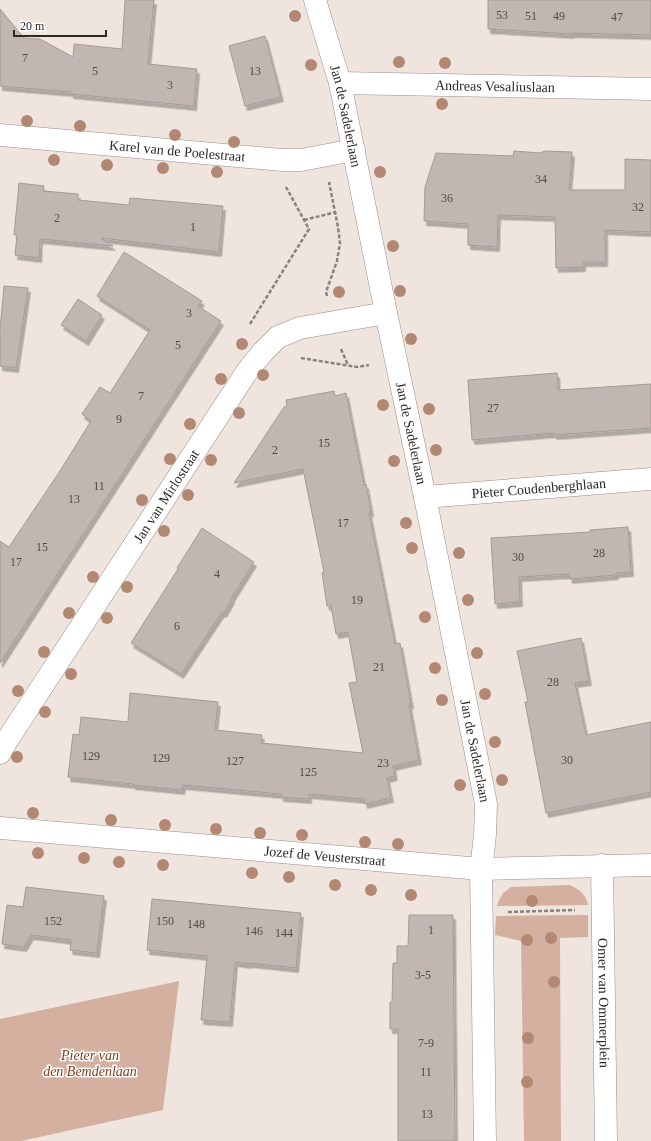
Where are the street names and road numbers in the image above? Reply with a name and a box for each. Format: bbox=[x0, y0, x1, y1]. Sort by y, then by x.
street label: Jan de Sadelerlaan bbox=[327, 63, 364, 168]
street label: Andreas Vesaliuslaan bbox=[435, 78, 555, 95]
street label: Karel van de Poelestraat bbox=[109, 138, 246, 165]
street label: Jan de Sadelerlaan bbox=[393, 381, 429, 486]
street label: Jan van Mirlostraat bbox=[131, 447, 202, 546]
street label: Pieter Coudenberghlaan bbox=[471, 476, 606, 501]
street label: Jan de Sadelerlaan bbox=[457, 698, 492, 803]
street label: Jozef de Veusterstraat bbox=[263, 844, 386, 869]
street label: Omer van Ommerplein bbox=[595, 938, 612, 1068]

